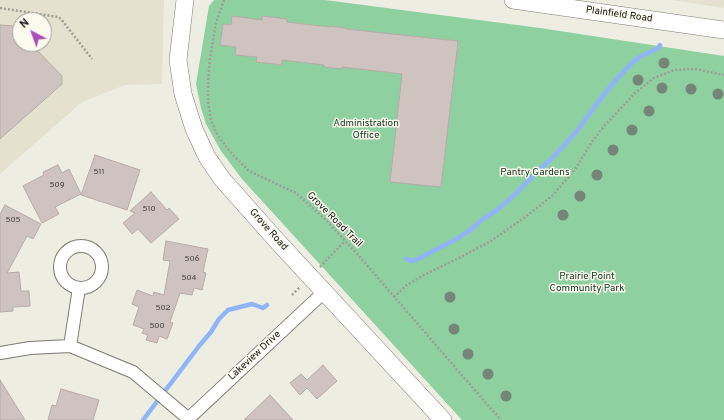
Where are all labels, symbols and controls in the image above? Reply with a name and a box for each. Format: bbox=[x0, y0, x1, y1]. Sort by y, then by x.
street label: Plainfield Road bbox=[585, 4, 653, 26]
north arrow bbox=[12, 12, 52, 52]
text: N bbox=[17, 16, 32, 32]
park label: Administration Office bbox=[333, 118, 399, 142]
house number: 511 bbox=[94, 167, 104, 177]
park label: Pantry Gardens bbox=[500, 167, 570, 179]
house number: 509 bbox=[50, 180, 64, 190]
street label: Grove Road Trail bbox=[304, 190, 364, 250]
house number: 510 bbox=[142, 204, 156, 214]
street label: Grove Road bbox=[246, 207, 290, 253]
house number: 505 bbox=[5, 215, 21, 225]
house number: 506 bbox=[185, 254, 199, 264]
park label: Prairie Point Community Park bbox=[550, 271, 624, 294]
house number: 504 bbox=[181, 273, 197, 283]
house number: 502 bbox=[156, 303, 170, 313]
house number: 500 bbox=[149, 321, 165, 331]
street label: Lakeview Drive bbox=[226, 329, 284, 383]

